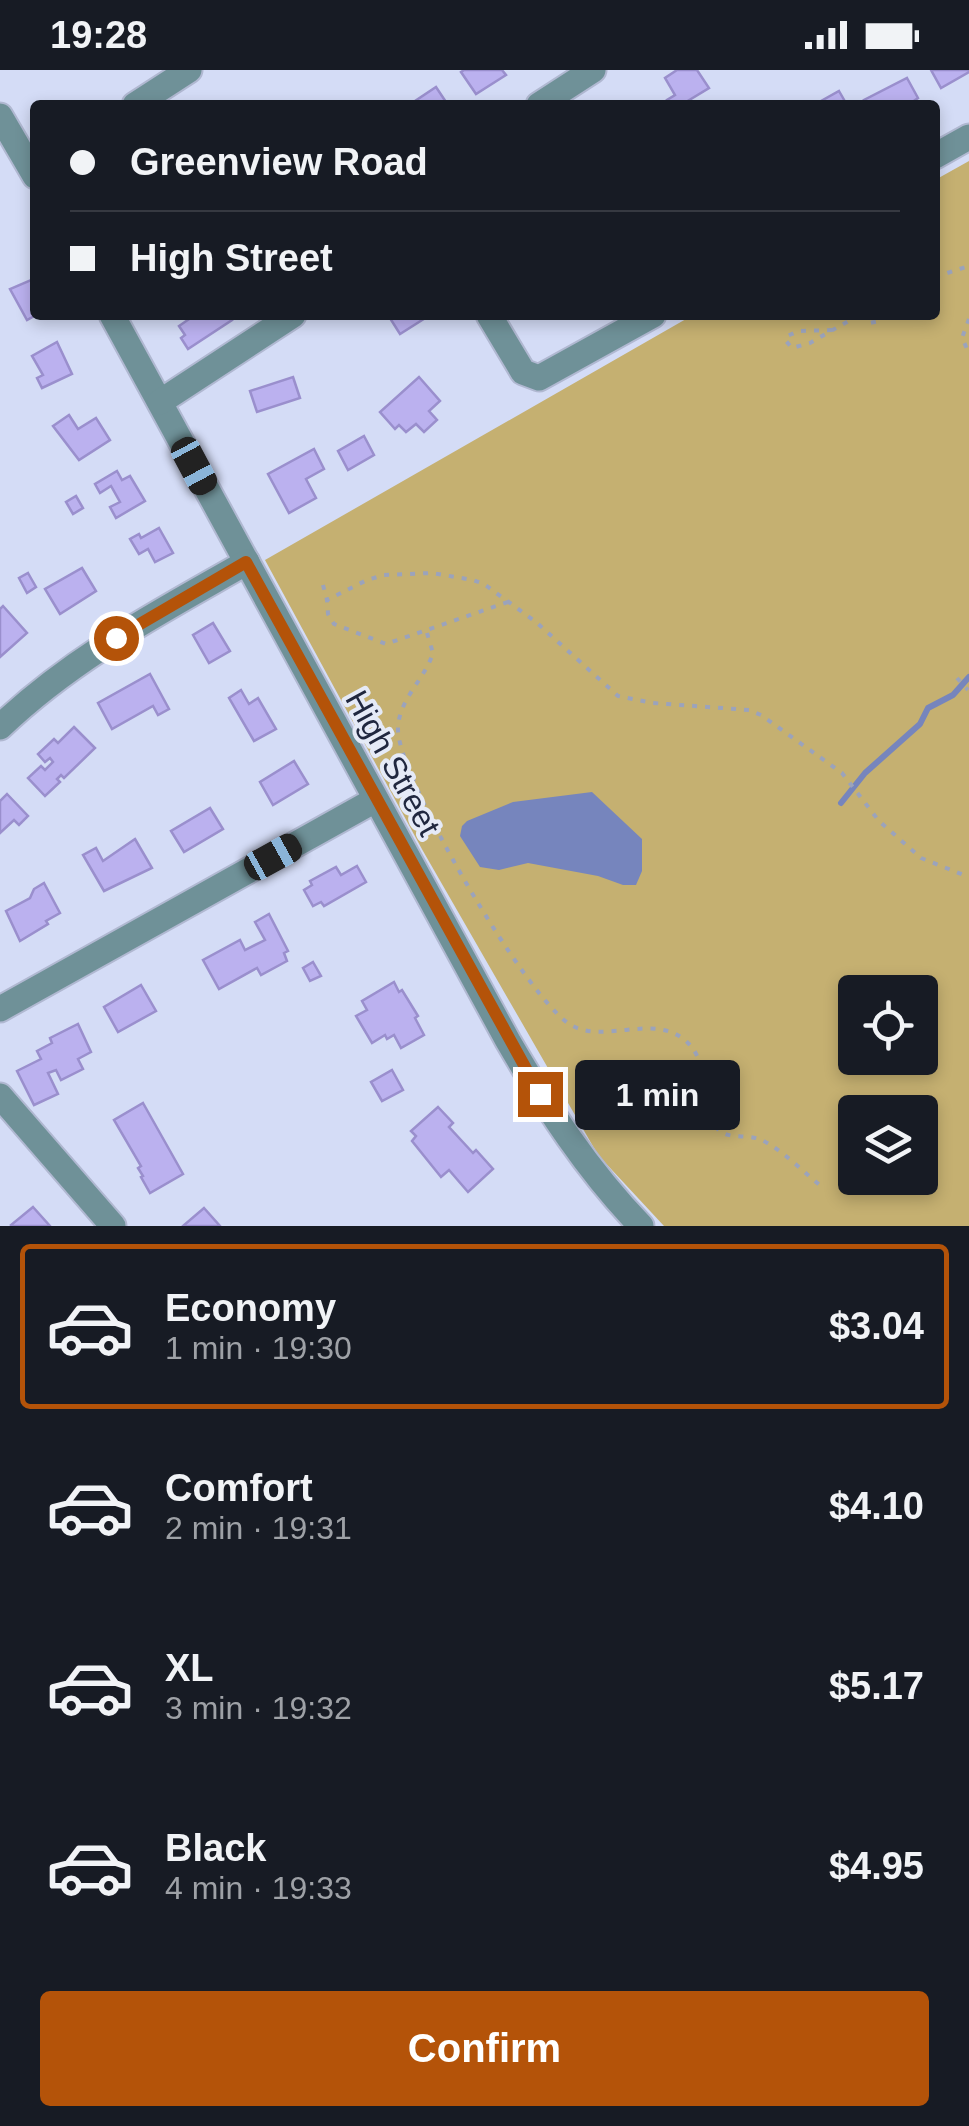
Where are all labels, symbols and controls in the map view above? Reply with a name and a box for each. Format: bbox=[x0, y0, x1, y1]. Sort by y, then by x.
text: 19:28 bbox=[50, 14, 147, 56]
text: Greenview Road bbox=[130, 141, 428, 183]
text: High Street bbox=[130, 237, 333, 279]
car bbox=[167, 432, 221, 500]
route start bbox=[94, 616, 139, 661]
street label: High Street bbox=[338, 684, 448, 842]
car bbox=[239, 829, 307, 885]
map controls bbox=[838, 975, 938, 1195]
button: locate bbox=[838, 975, 938, 1075]
callout: 1 min bbox=[575, 1059, 740, 1129]
route end bbox=[518, 1072, 563, 1117]
text: 1 min bbox=[616, 1077, 699, 1113]
button: layers bbox=[838, 1095, 938, 1195]
icon: car bbox=[45, 1282, 135, 1372]
text: Economy bbox=[165, 1287, 336, 1329]
text: $3.04 bbox=[829, 1305, 924, 1347]
text: 1 min · 19:30 bbox=[165, 1330, 352, 1366]
icon: car bbox=[45, 1462, 135, 1552]
text: Comfort bbox=[165, 1467, 313, 1509]
text: $4.10 bbox=[829, 1485, 924, 1527]
text: 2 min · 19:31 bbox=[165, 1510, 352, 1546]
icon: car bbox=[45, 1642, 135, 1732]
text: XL bbox=[165, 1647, 214, 1689]
text: $5.17 bbox=[829, 1665, 924, 1707]
text: 3 min · 19:32 bbox=[165, 1690, 352, 1726]
icon: car bbox=[45, 1822, 135, 1912]
text: Black bbox=[165, 1827, 266, 1869]
text: $4.95 bbox=[829, 1845, 924, 1887]
text: 4 min · 19:33 bbox=[165, 1870, 352, 1906]
button: Confirm bbox=[40, 1991, 929, 2106]

